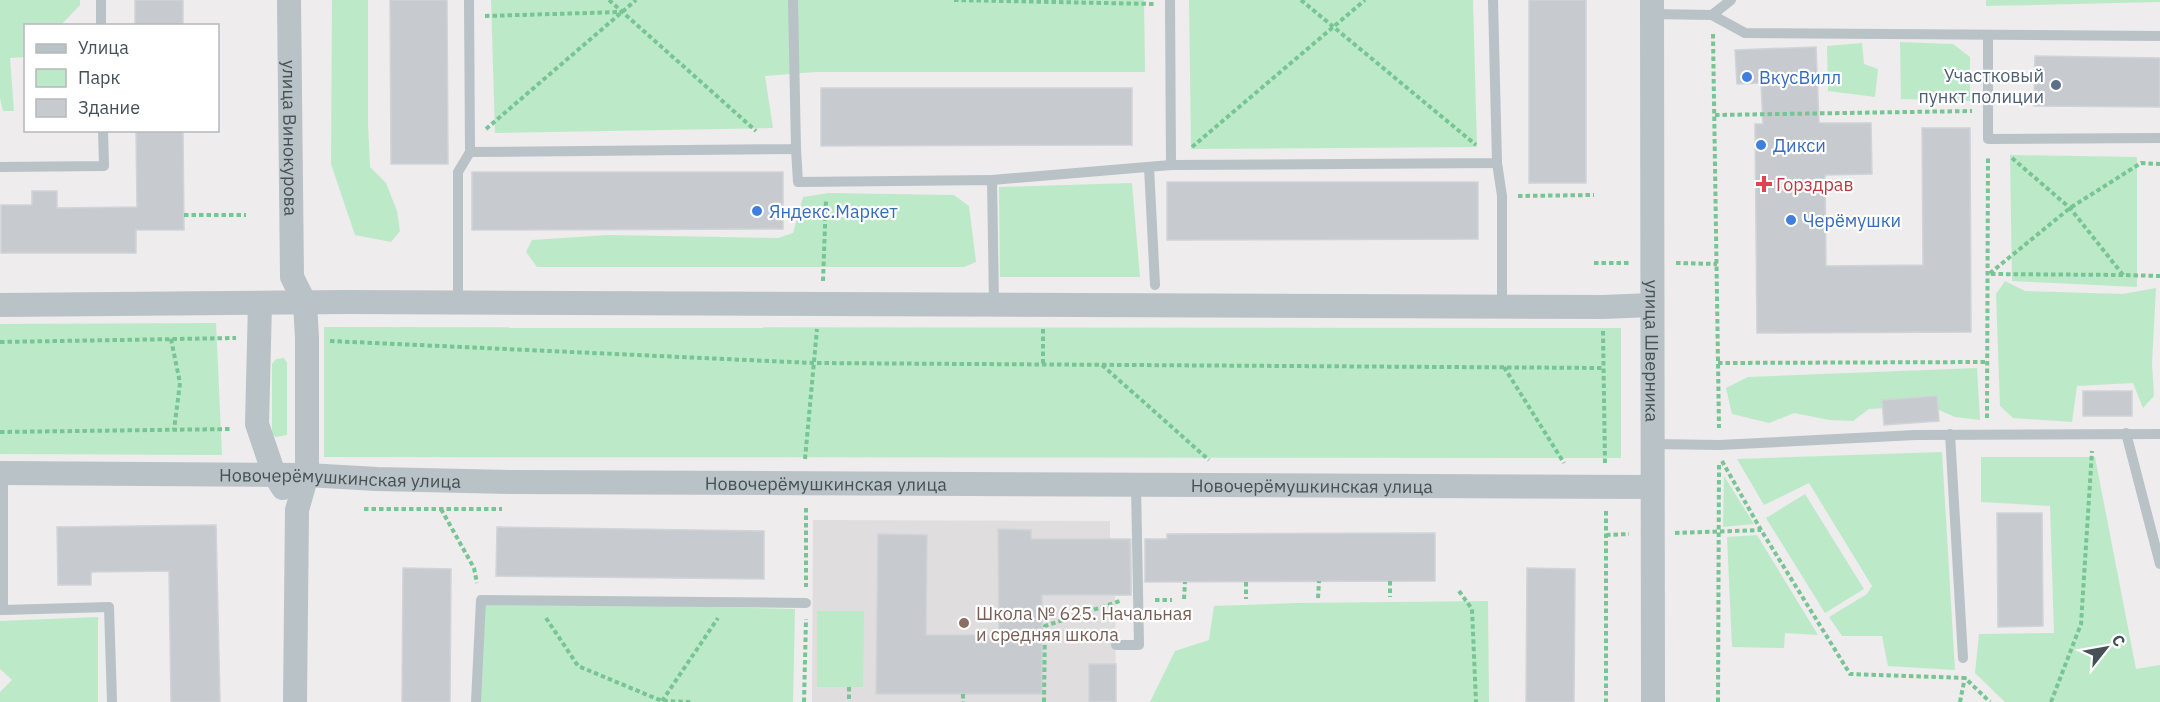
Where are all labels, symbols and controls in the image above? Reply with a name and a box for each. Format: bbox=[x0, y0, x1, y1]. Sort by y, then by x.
legend bbox=[24, 24, 219, 132]
text: Улица bbox=[78, 36, 129, 59]
street label: улица Винокурова bbox=[278, 60, 303, 217]
place label: Участковый пункт полиции bbox=[1918, 64, 2044, 108]
text: Парк bbox=[78, 66, 121, 89]
place label: ВкусВилл bbox=[1759, 66, 1841, 89]
marker: ВкусВилл bbox=[1740, 70, 1754, 84]
marker: Участковый пункт полиции bbox=[2049, 78, 2063, 92]
text: Здание bbox=[78, 96, 140, 119]
place label: Дикси bbox=[1773, 134, 1826, 157]
marker: Дикси bbox=[1754, 138, 1768, 152]
place label: Горздрав bbox=[1776, 173, 1854, 196]
marker: Горздрав bbox=[1757, 177, 1771, 191]
place label: Яндекс.Маркет bbox=[769, 200, 898, 223]
marker: Яндекс.Маркет bbox=[750, 204, 764, 218]
place label: Черёмушки bbox=[1803, 209, 1901, 232]
marker: Черёмушки bbox=[1784, 213, 1798, 227]
street label: улица Шверника bbox=[1641, 280, 1664, 423]
street label: Новочерёмушкинская улица bbox=[219, 463, 462, 492]
street label: Новочерёмушкинская улица bbox=[705, 471, 947, 495]
street label: Новочерёмушкинская улица bbox=[1191, 473, 1433, 498]
place label: Школа № 625. Начальная и средняя школа bbox=[976, 602, 1192, 646]
marker: Школа № 625. Начальная и средняя школа bbox=[957, 616, 971, 630]
north arrow bbox=[2076, 618, 2136, 678]
text: С bbox=[2108, 631, 2130, 650]

